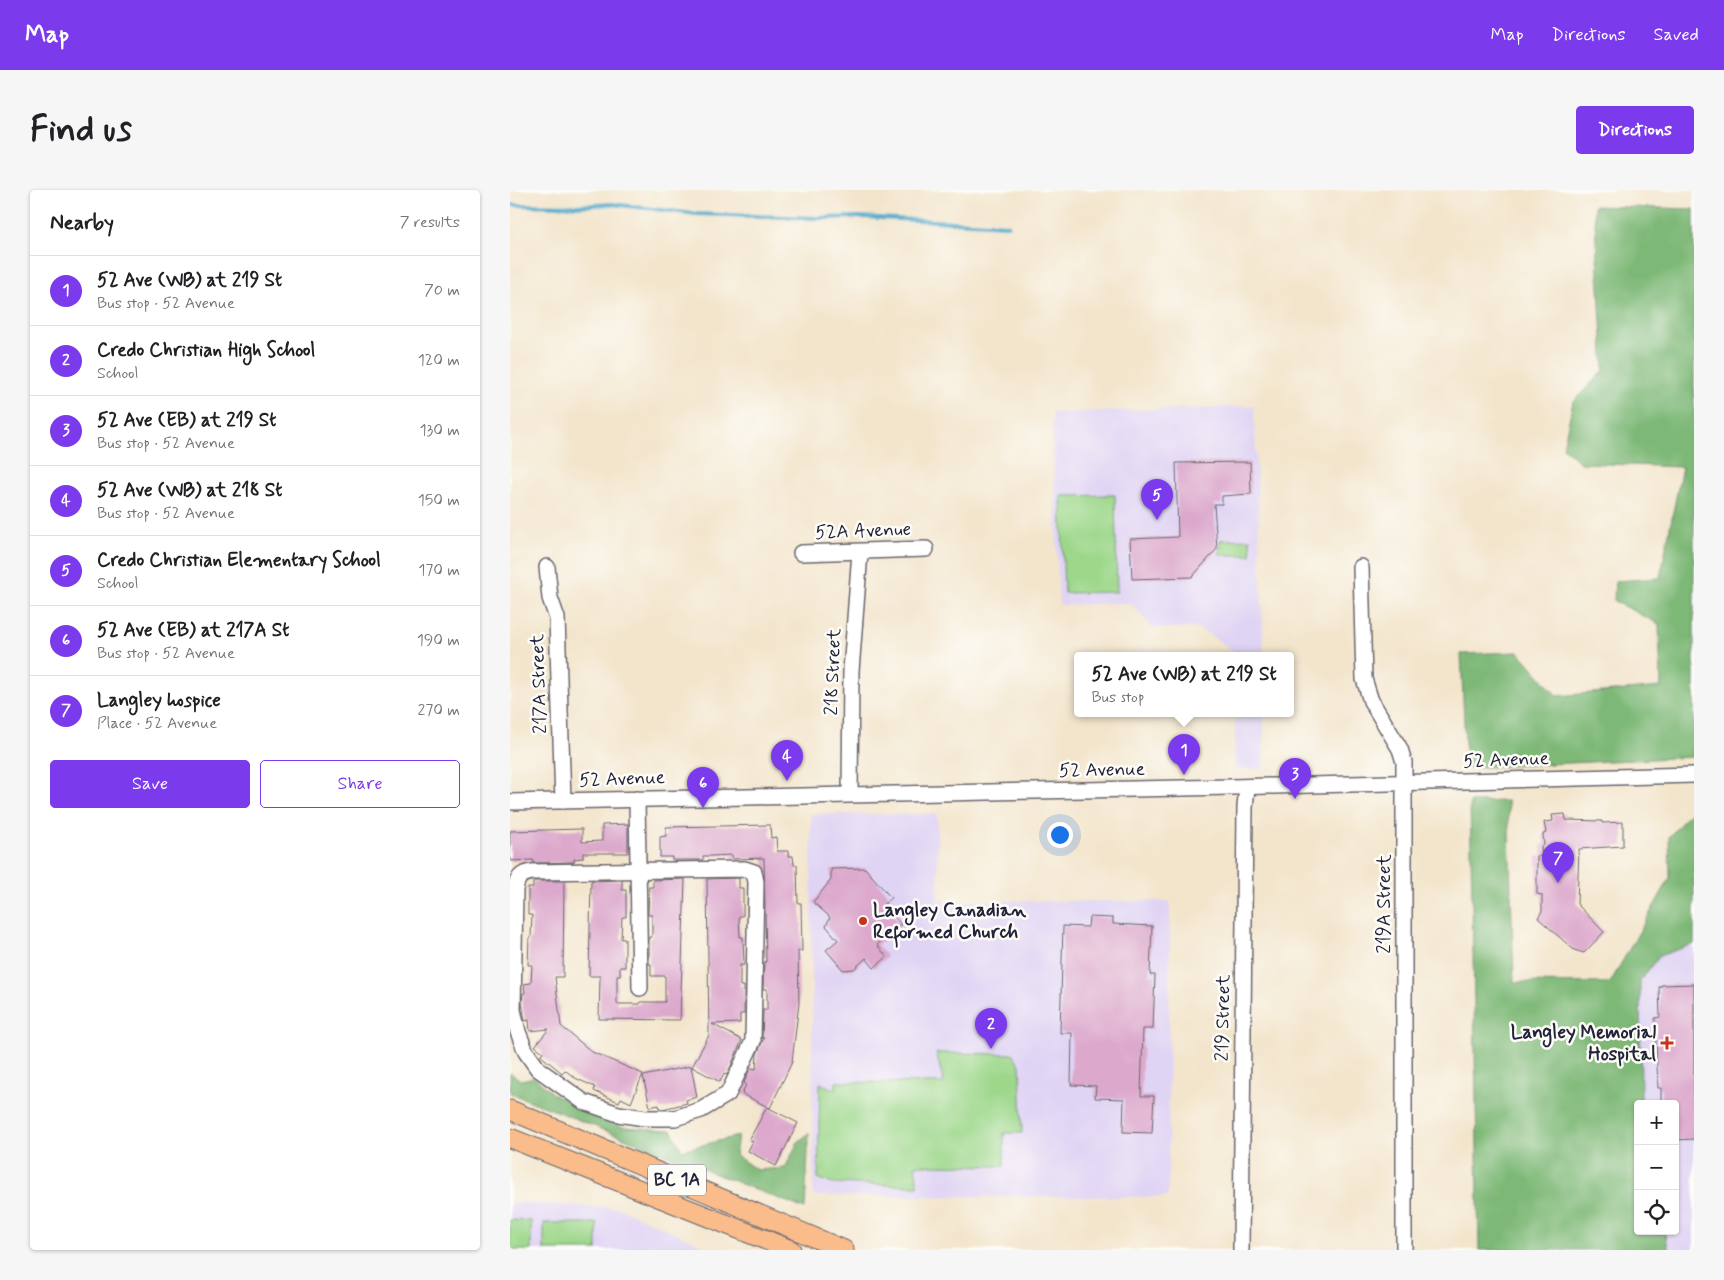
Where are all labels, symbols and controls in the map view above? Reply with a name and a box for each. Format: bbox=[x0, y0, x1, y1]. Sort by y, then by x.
text: Map bbox=[25, 20, 69, 51]
text: Map bbox=[1491, 23, 1524, 47]
text: Directions bbox=[1552, 23, 1626, 47]
text: Saved bbox=[1654, 23, 1699, 47]
button: Directions bbox=[1576, 106, 1694, 154]
text: Find us bbox=[30, 107, 132, 153]
text: Nearby bbox=[50, 209, 114, 237]
text: 7 results bbox=[400, 212, 460, 233]
text: 52 Ave (WB) at 219 St bbox=[97, 268, 282, 293]
text: 1 bbox=[62, 280, 70, 301]
text: 70 m bbox=[424, 280, 460, 301]
text: Bus stop · 52 Avenue bbox=[97, 293, 235, 314]
text: Credo Christian High School bbox=[97, 338, 315, 363]
text: 2 bbox=[62, 350, 70, 371]
text: 120 m bbox=[418, 350, 460, 371]
text: School bbox=[97, 363, 138, 384]
text: 52 Ave (EB) at 219 St bbox=[97, 408, 276, 433]
text: 3 bbox=[62, 420, 70, 441]
text: 130 m bbox=[419, 420, 460, 441]
text: Bus stop · 52 Avenue bbox=[97, 433, 235, 454]
text: 52 Ave (WB) at 218 St bbox=[97, 478, 282, 503]
pin: 5 bbox=[1141, 479, 1173, 520]
text: 4 bbox=[61, 490, 71, 511]
text: 150 m bbox=[418, 490, 460, 511]
text: Bus stop · 52 Avenue bbox=[97, 503, 235, 524]
street label: 52A Avenue bbox=[814, 517, 912, 545]
text: Credo Christian Elementary School bbox=[97, 548, 381, 573]
text: 5 bbox=[61, 560, 71, 581]
text: 170 m bbox=[418, 560, 460, 581]
text: School bbox=[97, 573, 138, 594]
text: 52 Ave (EB) at 217A St bbox=[97, 618, 289, 643]
street label: 218 Street bbox=[819, 628, 847, 716]
text: 6 bbox=[62, 630, 70, 651]
text: 190 m bbox=[417, 630, 460, 651]
street label: 217A Street bbox=[525, 634, 553, 734]
text: Bus stop · 52 Avenue bbox=[97, 643, 235, 664]
popup bbox=[1074, 652, 1294, 717]
text: 52 Ave (WB) at 219 St bbox=[1091, 662, 1277, 687]
text: Bus stop bbox=[1091, 687, 1144, 708]
text: Langley hospice bbox=[97, 688, 221, 713]
text: 7 bbox=[61, 700, 71, 721]
text: 270 m bbox=[417, 700, 460, 721]
text: Place · 52 Avenue bbox=[97, 713, 217, 734]
pin: 1 bbox=[1168, 734, 1200, 775]
pin: 4 bbox=[771, 740, 803, 781]
street label: 52 Avenue bbox=[1463, 746, 1549, 774]
street label: 52 Avenue bbox=[1059, 757, 1145, 783]
pin: 3 bbox=[1279, 758, 1311, 799]
button: Save bbox=[50, 760, 250, 808]
button: Share bbox=[260, 760, 460, 808]
street label: 52 Avenue bbox=[579, 765, 665, 793]
pin: 6 bbox=[687, 767, 719, 808]
your location bbox=[1047, 822, 1073, 848]
pin: 7 bbox=[1542, 842, 1574, 883]
street label: 219A Street bbox=[1372, 854, 1397, 954]
place label: Langley Canadian Reformed Church bbox=[873, 898, 1026, 948]
marker: Langley Canadian Reformed Church bbox=[857, 915, 869, 927]
street label: 219 Street bbox=[1210, 974, 1236, 1062]
pin: 2 bbox=[975, 1008, 1007, 1049]
place label: Langley Memorial Hospital bbox=[1511, 1020, 1656, 1067]
marker: Langley Memorial Hospital bbox=[1660, 1036, 1674, 1050]
map controls bbox=[1634, 1100, 1679, 1235]
button: + bbox=[1634, 1100, 1679, 1145]
button: − bbox=[1634, 1145, 1679, 1190]
road number: BC 1A bbox=[648, 1164, 706, 1196]
button: locate bbox=[1634, 1190, 1679, 1235]

